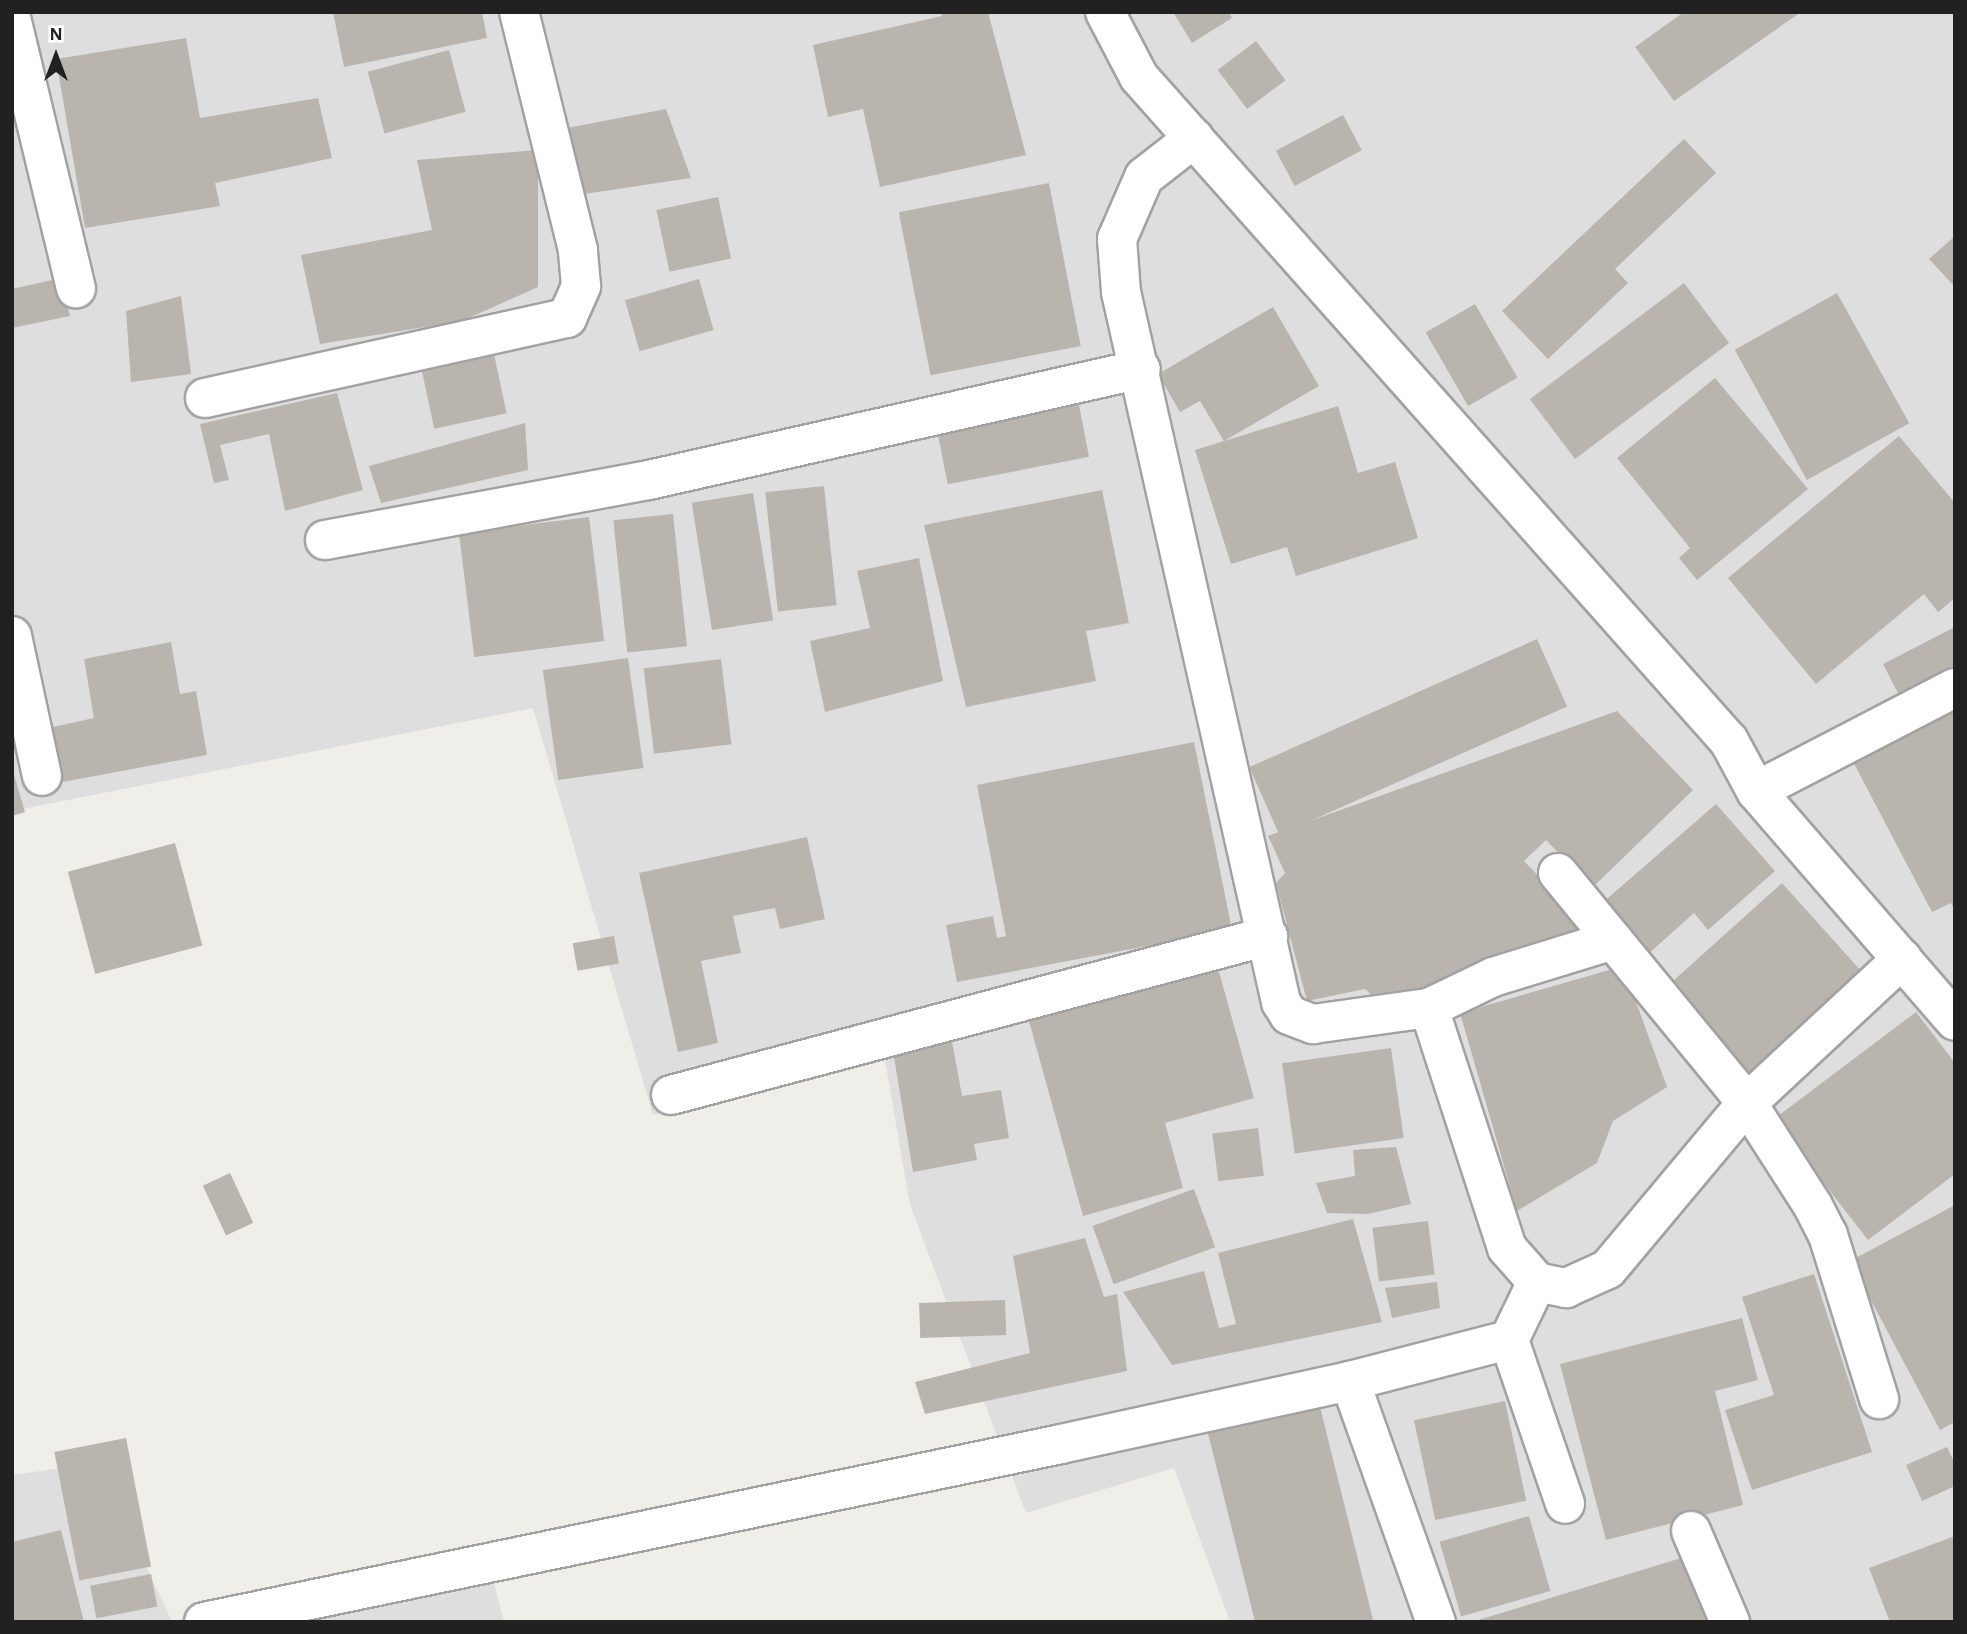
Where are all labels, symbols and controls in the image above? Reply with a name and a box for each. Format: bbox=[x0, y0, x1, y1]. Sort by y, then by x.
north arrow bbox=[21, 21, 91, 91]
text: N bbox=[49, 25, 63, 44]

